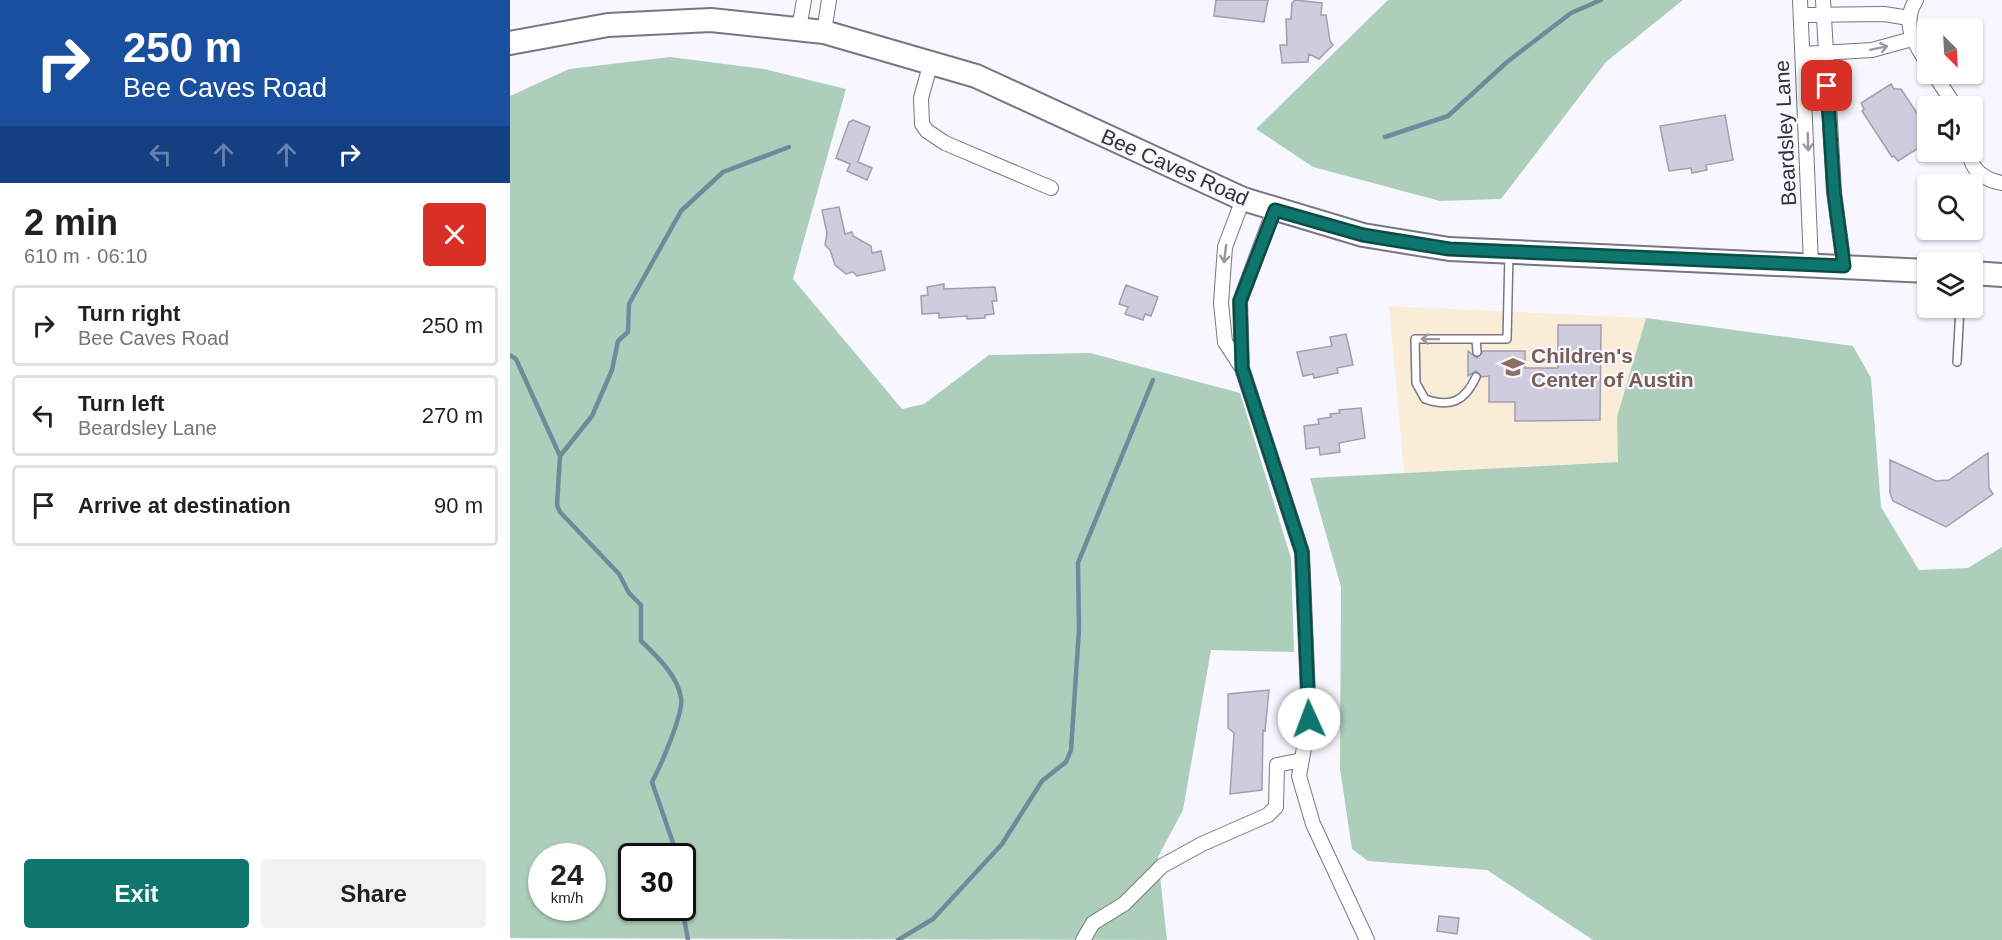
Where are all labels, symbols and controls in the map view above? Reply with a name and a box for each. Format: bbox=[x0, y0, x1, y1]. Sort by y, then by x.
north arrow bbox=[1917, 18, 1983, 84]
map controls bbox=[1917, 18, 1983, 318]
icon: right bbox=[24, 24, 102, 102]
text: 250 m bbox=[123, 24, 242, 71]
one-way arrow bbox=[1869, 42, 1888, 53]
street label: Beardsley Lane bbox=[1770, 60, 1800, 206]
pin bbox=[1801, 60, 1852, 111]
icon: arrive bbox=[1810, 69, 1843, 102]
text: Bee Caves Road bbox=[123, 73, 327, 103]
button: sound bbox=[1917, 96, 1983, 162]
street label: Bee Caves Road bbox=[1098, 124, 1252, 210]
one-way arrow bbox=[1802, 132, 1813, 152]
icon: left bbox=[144, 138, 177, 171]
icon: ahead bbox=[207, 138, 240, 171]
icon: ahead bbox=[270, 138, 303, 171]
icon: right bbox=[333, 138, 366, 171]
button: search bbox=[1917, 174, 1983, 240]
text: 2 min bbox=[24, 202, 118, 243]
button: close bbox=[423, 203, 486, 266]
one-way arrow bbox=[1219, 244, 1230, 264]
text: 610 m · 06:10 bbox=[24, 245, 147, 267]
button: layers bbox=[1917, 252, 1983, 318]
text: Turn right bbox=[78, 301, 180, 326]
icon: right bbox=[27, 309, 60, 342]
text: 250 m bbox=[422, 313, 483, 338]
text: Bee Caves Road bbox=[78, 327, 229, 349]
one-way arrow bbox=[1421, 333, 1441, 345]
place label: Children's Center of Austin bbox=[1531, 344, 1694, 391]
school or university icon: Children's Center of Austin bbox=[1500, 354, 1526, 380]
text: Turn left bbox=[78, 391, 164, 416]
icon: left bbox=[27, 399, 60, 432]
text: 270 m bbox=[422, 403, 483, 428]
text: Beardsley Lane bbox=[78, 417, 217, 439]
icon: arrive bbox=[27, 489, 60, 522]
text: Arrive at destination bbox=[78, 493, 291, 518]
text: 90 m bbox=[434, 493, 483, 518]
position arrow bbox=[1277, 687, 1341, 751]
speed limit sign: 30 bbox=[618, 843, 696, 921]
text: 24 bbox=[550, 858, 584, 891]
button: Exit bbox=[24, 859, 249, 928]
button: Share bbox=[261, 859, 486, 928]
text: km/h bbox=[551, 889, 583, 906]

